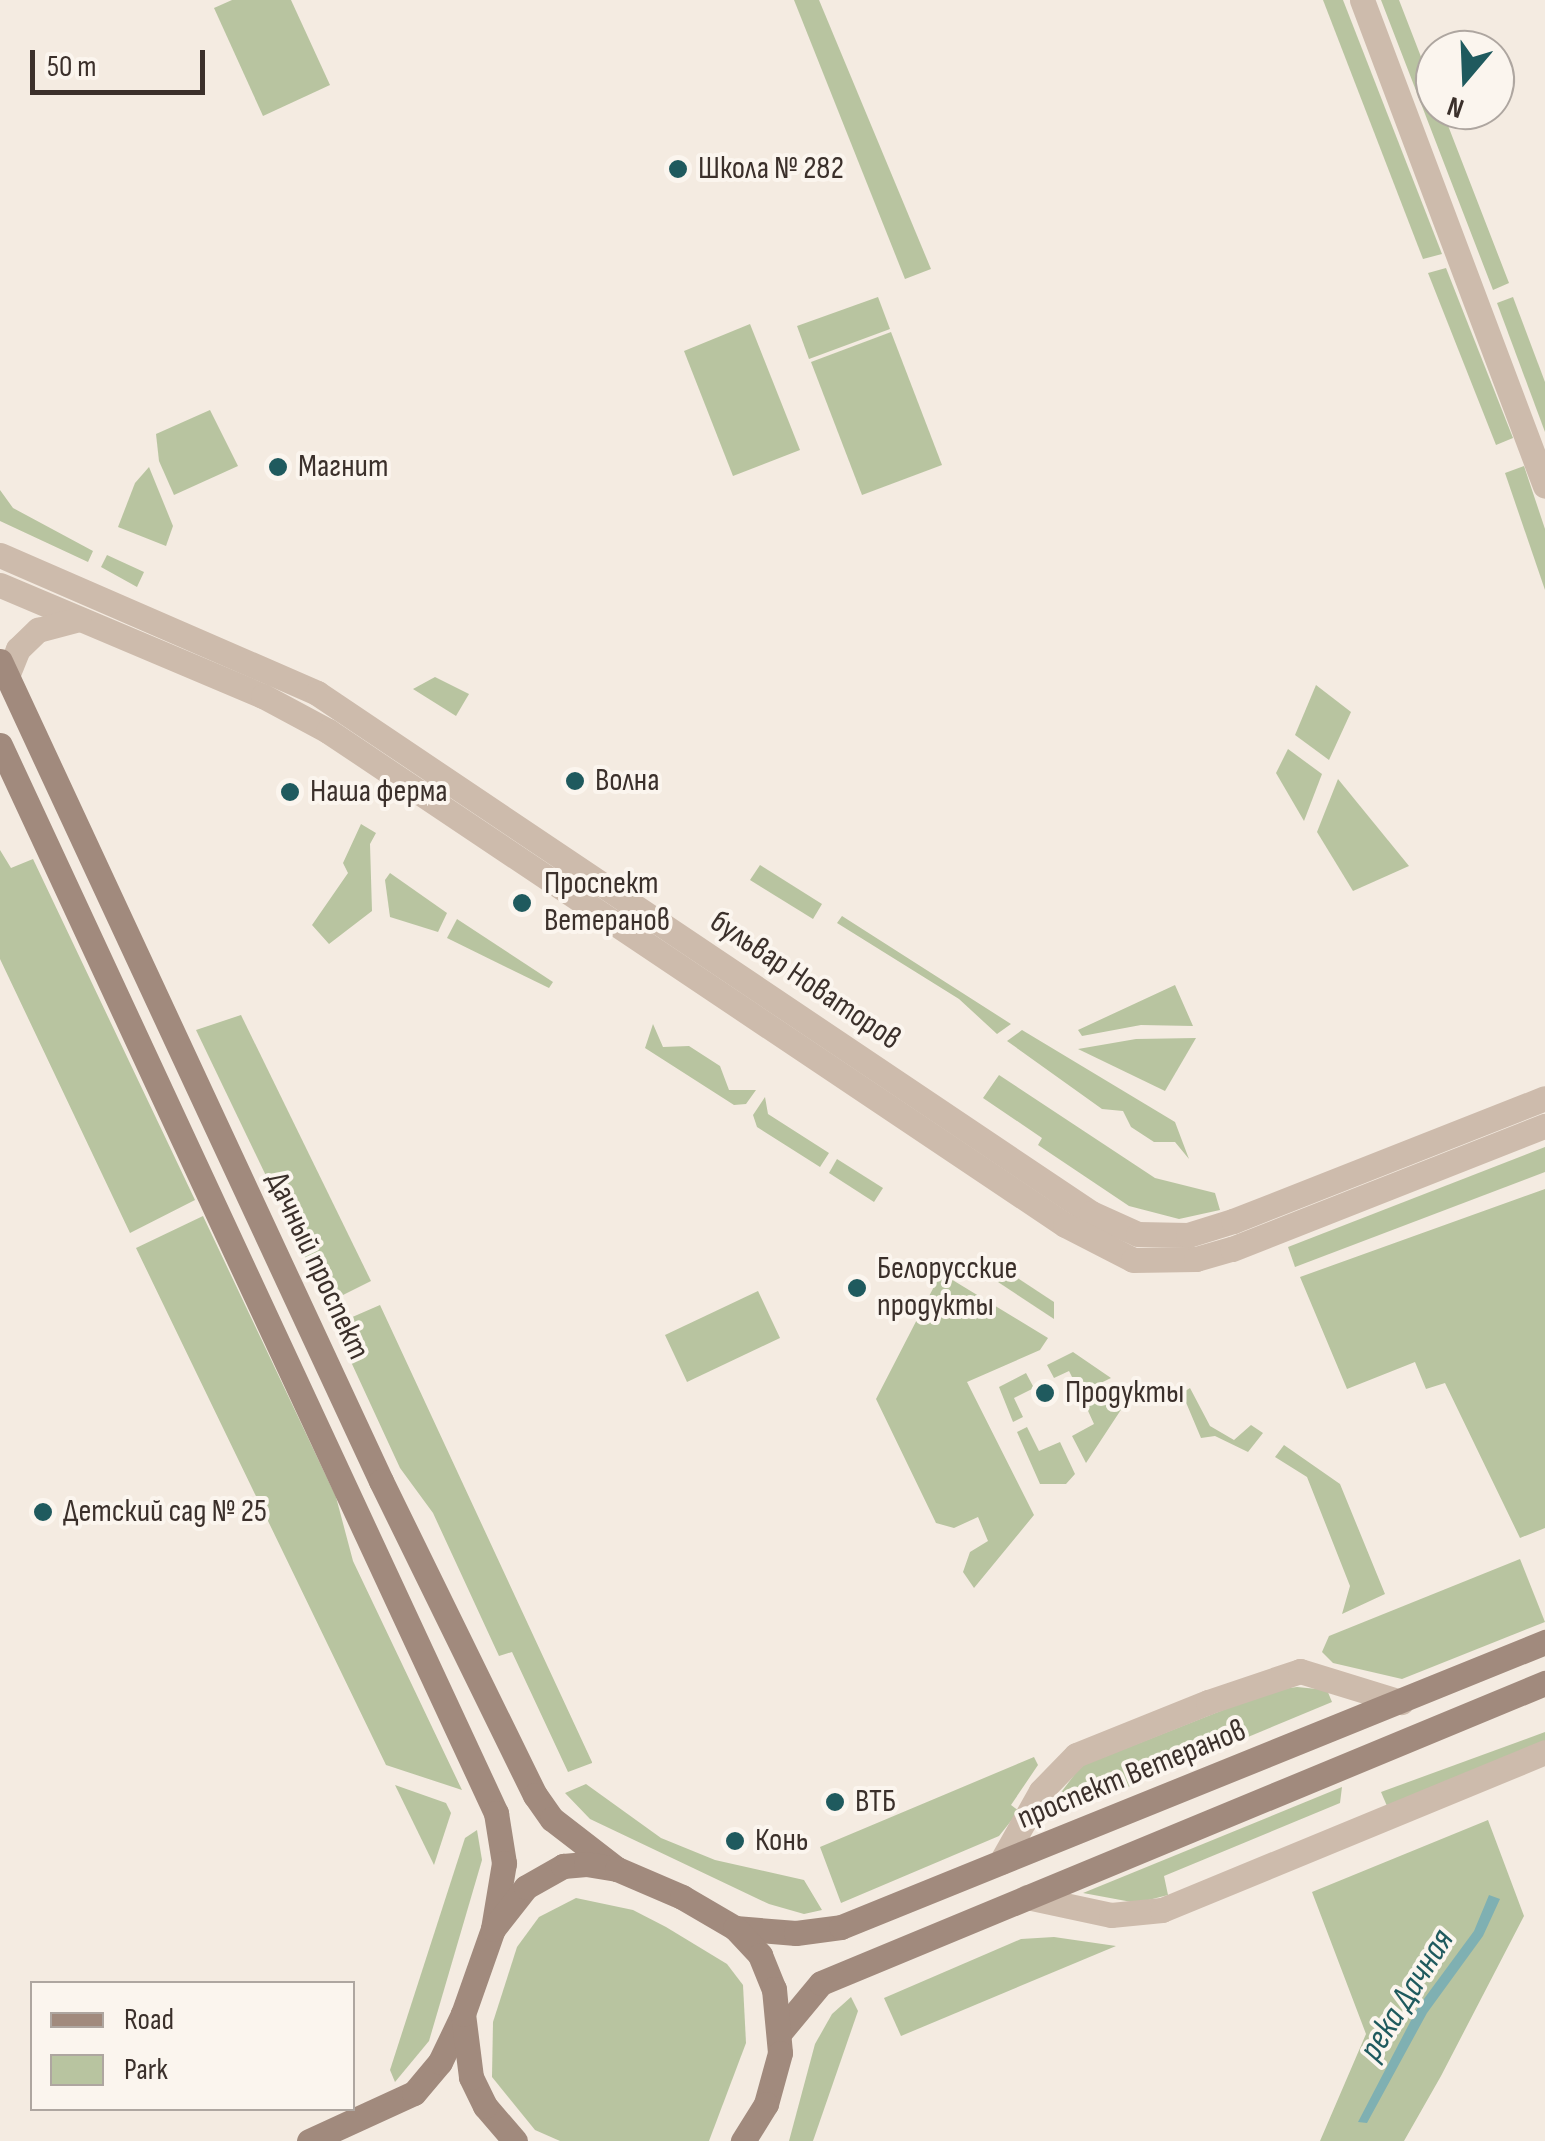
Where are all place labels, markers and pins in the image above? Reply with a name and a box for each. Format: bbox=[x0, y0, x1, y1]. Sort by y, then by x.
place label: Школа № 282 bbox=[698, 150, 844, 188]
marker: Школа № 282 bbox=[667, 158, 689, 180]
place label: Магнит bbox=[298, 448, 388, 486]
marker: Магнит bbox=[267, 456, 289, 478]
place label: Волна bbox=[595, 762, 660, 800]
marker: Волна bbox=[564, 770, 586, 792]
place label: Наша ферма bbox=[310, 773, 448, 811]
marker: Наша ферма bbox=[279, 781, 301, 803]
place label: Проспект Ветеранов bbox=[544, 866, 670, 941]
marker: Проспект Ветеранов bbox=[509, 890, 535, 916]
place label: Белорусские продукты bbox=[877, 1251, 1017, 1326]
marker: Белорусские продукты bbox=[846, 1277, 868, 1299]
place label: Продукты bbox=[1065, 1374, 1184, 1412]
marker: Продукты bbox=[1034, 1382, 1056, 1404]
place label: Детский сад № 25 bbox=[63, 1493, 267, 1531]
marker: Детский сад № 25 bbox=[32, 1501, 54, 1523]
place label: ВТБ bbox=[855, 1783, 896, 1821]
marker: ВТБ bbox=[824, 1791, 846, 1813]
place label: Конь bbox=[755, 1822, 808, 1860]
marker: Конь bbox=[724, 1830, 746, 1852]

